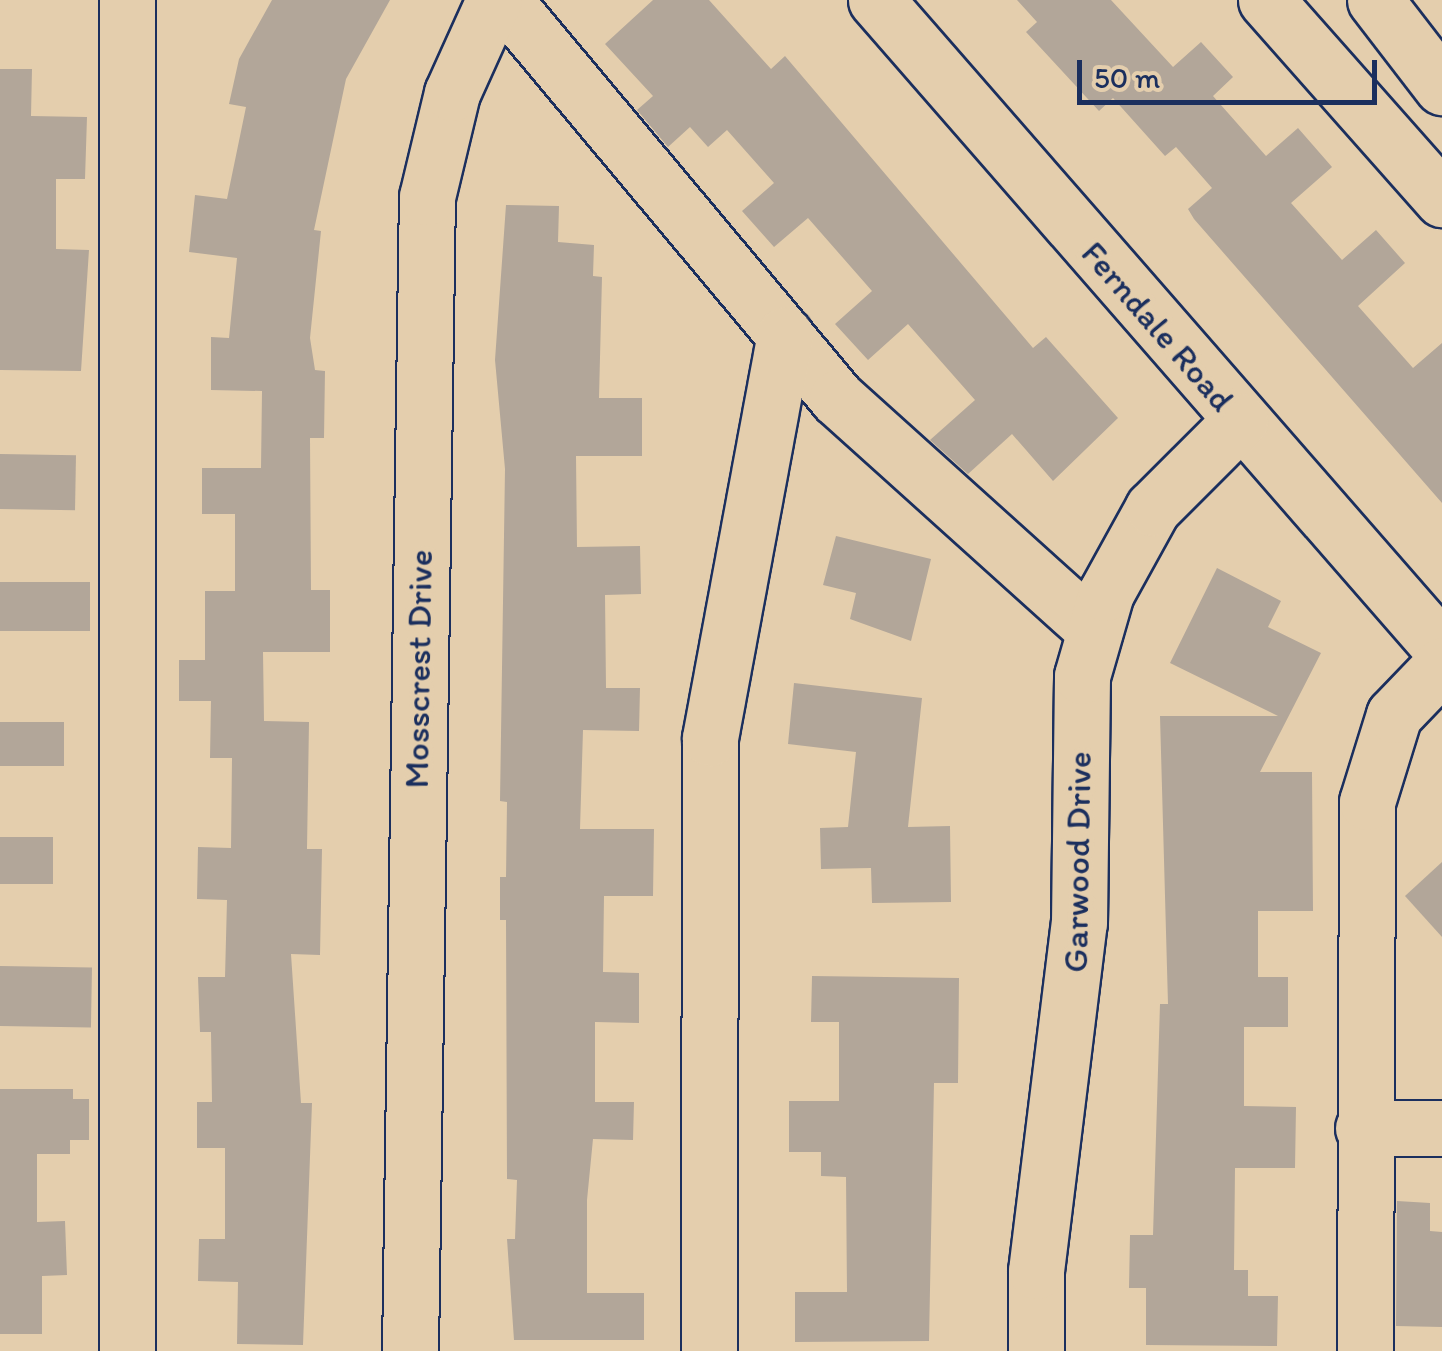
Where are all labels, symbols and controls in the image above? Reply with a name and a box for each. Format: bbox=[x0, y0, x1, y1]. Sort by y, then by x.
scale bar bbox=[1082, 40, 1382, 102]
text: 50 m bbox=[1094, 59, 1160, 96]
street label: Ferndale Road bbox=[1072, 232, 1244, 420]
street label: Mosscrest Drive bbox=[395, 549, 441, 789]
street label: Garwood Drive bbox=[1054, 751, 1100, 973]

